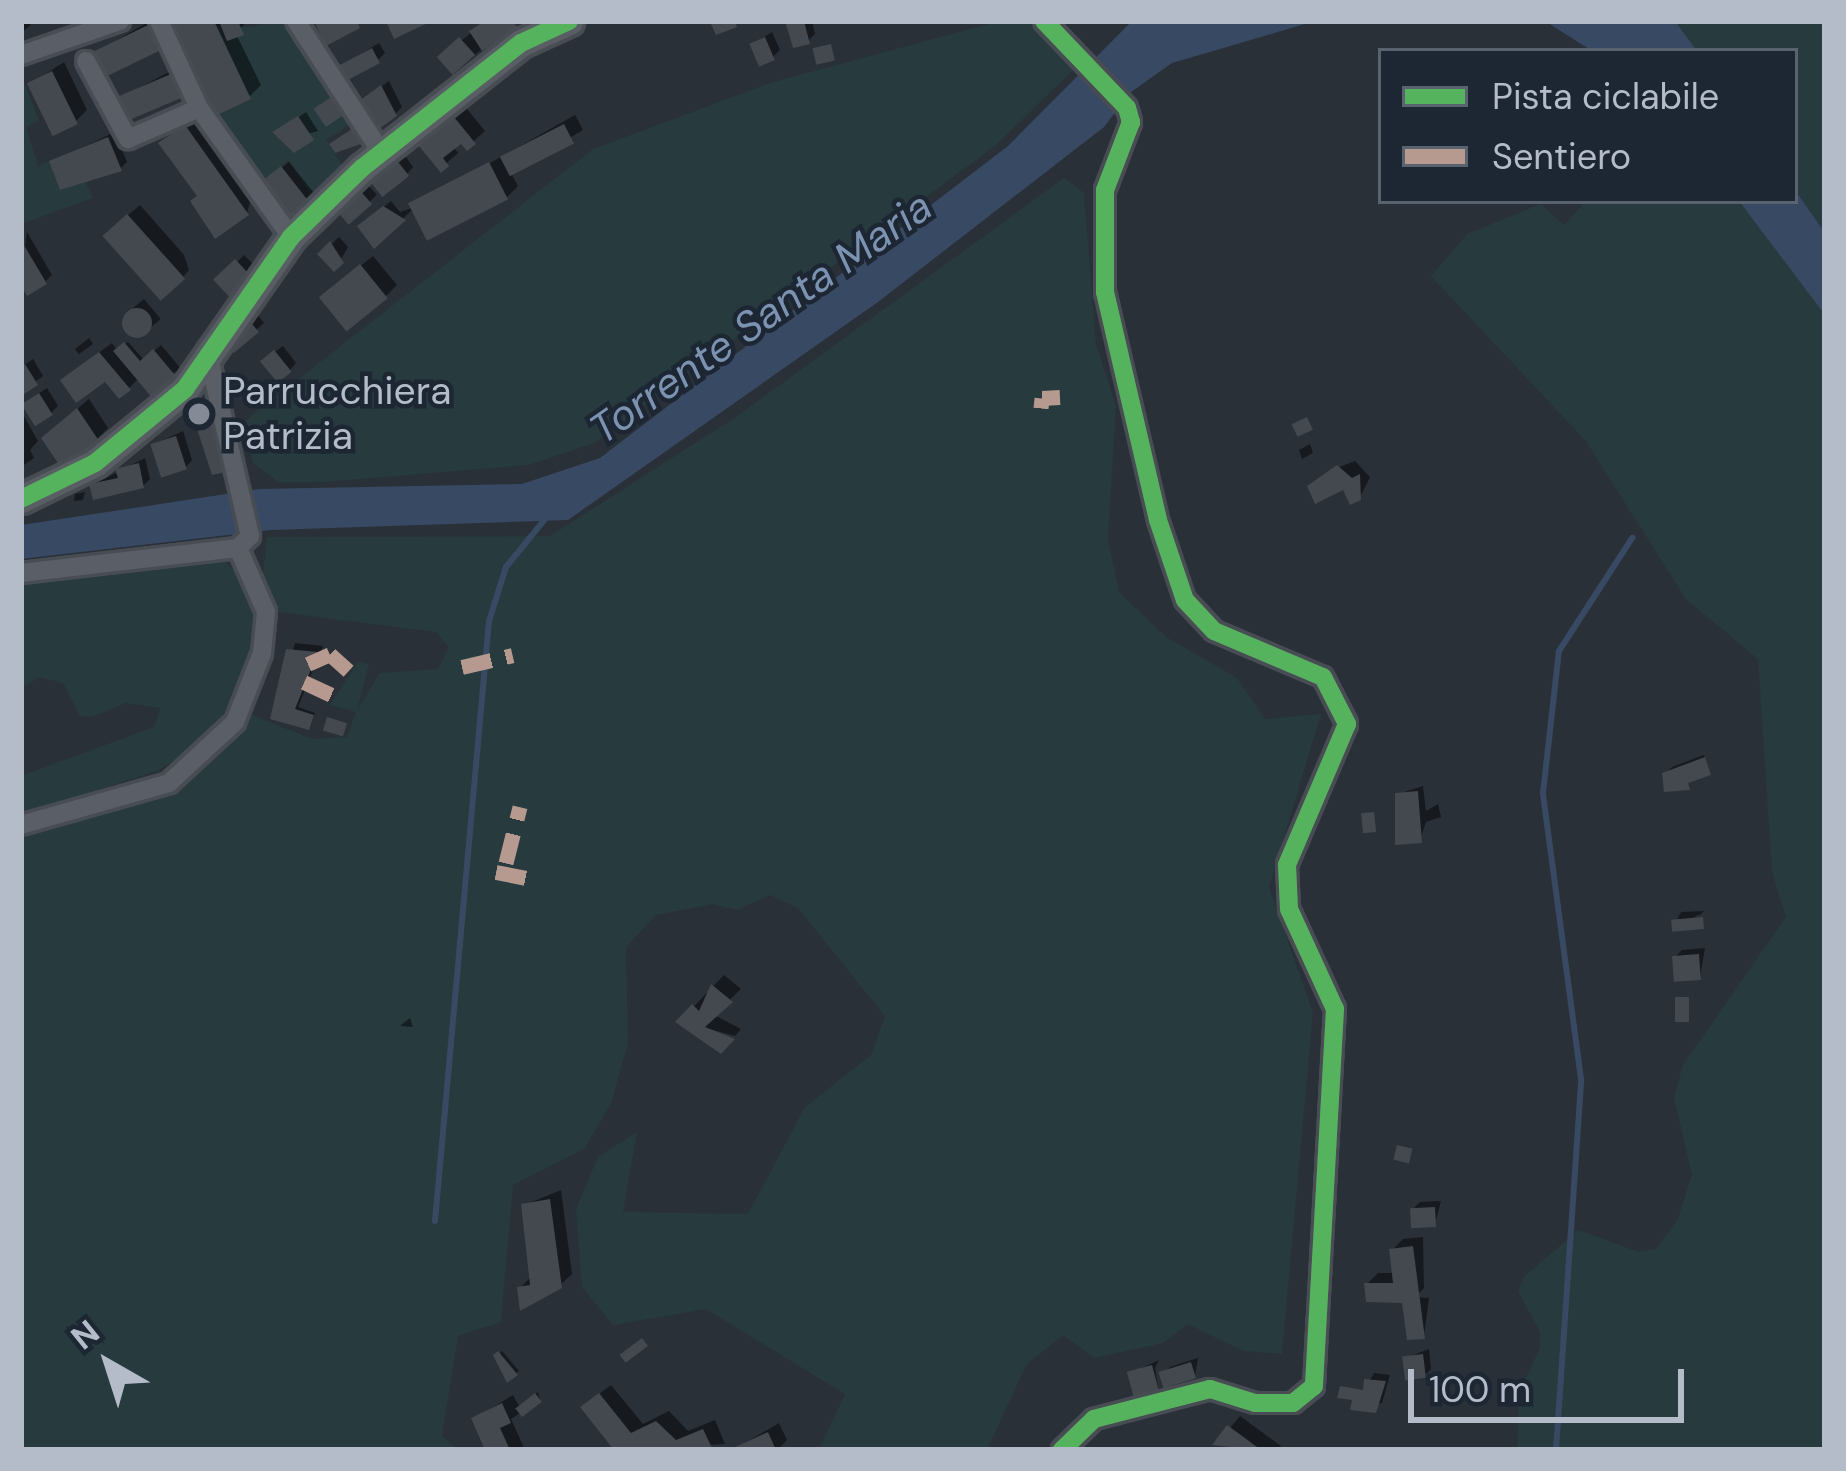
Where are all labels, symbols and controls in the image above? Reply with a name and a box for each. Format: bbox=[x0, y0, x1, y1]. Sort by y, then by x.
legend bbox=[1378, 48, 1798, 204]
text: Pista ciclabile bbox=[1492, 73, 1719, 120]
text: Sentiero bbox=[1492, 133, 1631, 180]
water label: Torrente Santa Maria bbox=[580, 181, 942, 455]
place label: Parrucchiera Patrizia bbox=[223, 369, 451, 460]
marker: Parrucchiera Patrizia bbox=[186, 401, 212, 427]
north arrow bbox=[48, 1303, 168, 1423]
text: N bbox=[62, 1310, 108, 1359]
scale bar bbox=[1414, 1345, 1690, 1419]
text: 100 m bbox=[1429, 1366, 1531, 1413]

